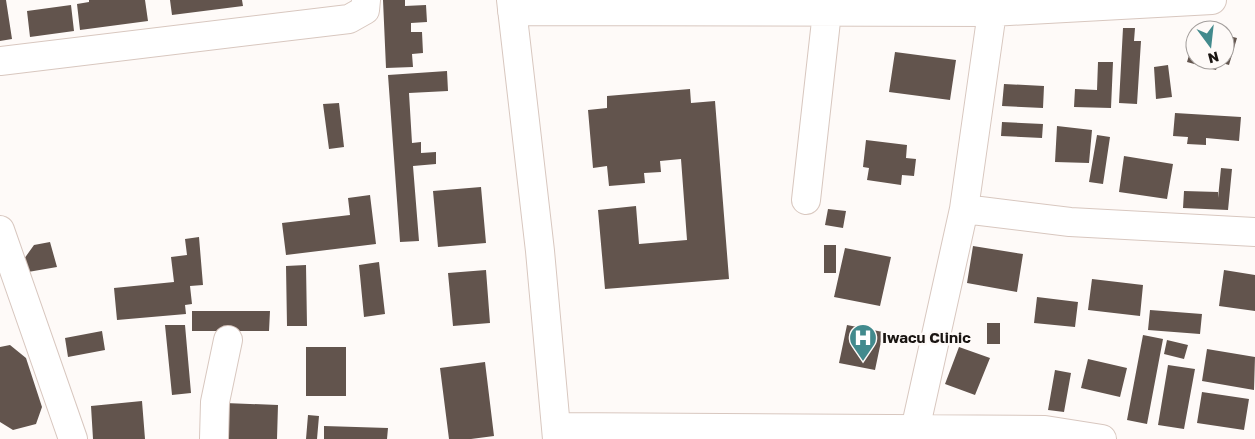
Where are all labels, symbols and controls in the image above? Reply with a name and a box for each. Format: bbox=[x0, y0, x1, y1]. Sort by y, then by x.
north arrow bbox=[1185, 20, 1235, 70]
text: N bbox=[1206, 48, 1221, 68]
hospital icon: Iwacu Clinic bbox=[848, 323, 878, 362]
place label: Iwacu Clinic bbox=[882, 328, 971, 346]

